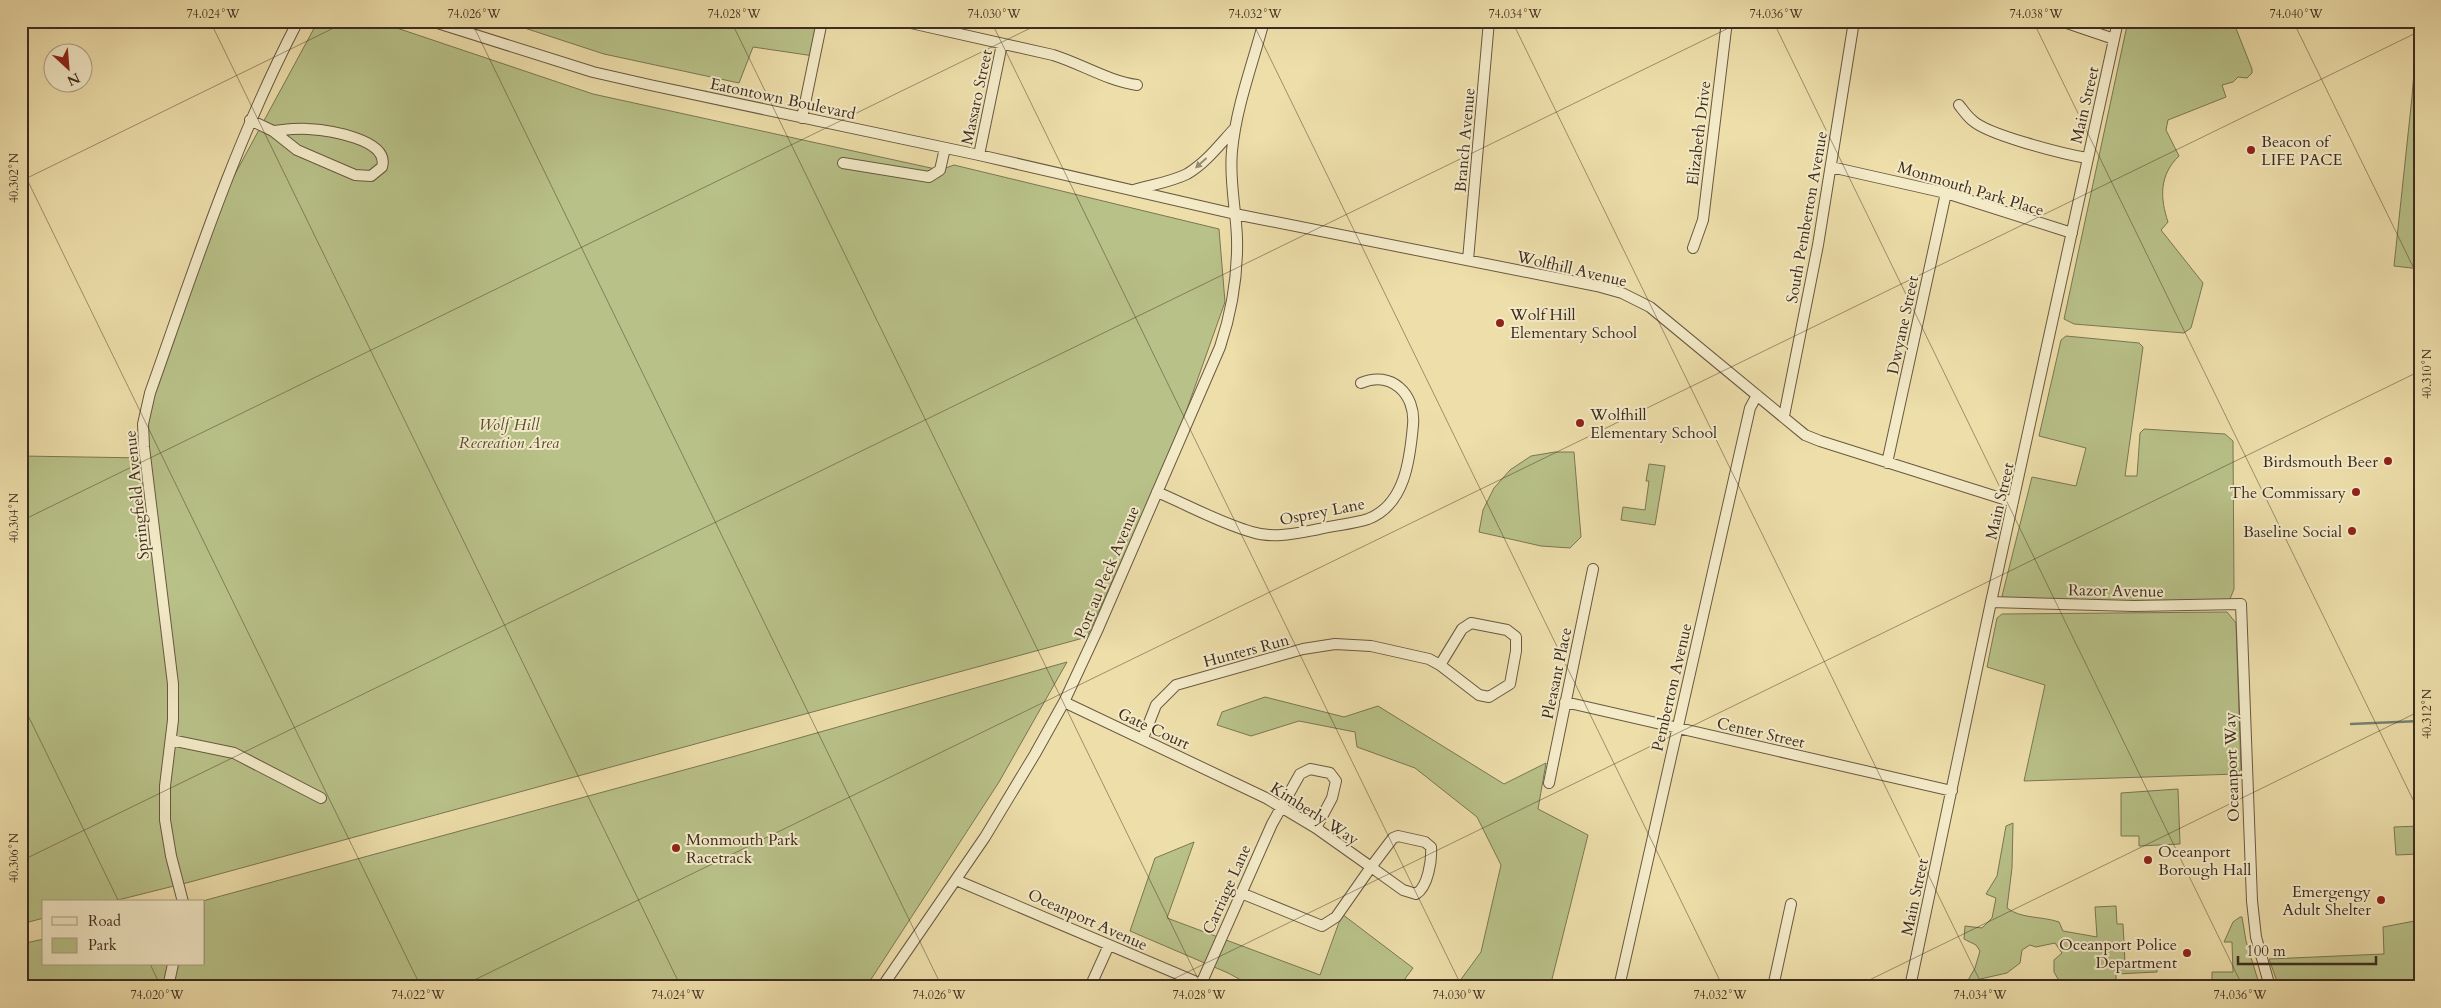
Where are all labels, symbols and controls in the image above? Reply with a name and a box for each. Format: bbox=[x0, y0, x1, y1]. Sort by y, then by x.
text: 74.024°W bbox=[186, 6, 240, 22]
text: 74.026°W bbox=[447, 6, 501, 22]
text: 74.028°W bbox=[707, 6, 761, 22]
text: 74.030°W bbox=[967, 6, 1021, 22]
text: 74.032°W bbox=[1228, 6, 1282, 22]
text: 74.034°W bbox=[1488, 6, 1542, 22]
text: 74.036°W bbox=[1749, 6, 1803, 22]
text: 74.038°W bbox=[2009, 6, 2063, 22]
text: 74.040°W bbox=[2269, 6, 2323, 22]
north arrow bbox=[42, 42, 92, 92]
street label: Massaro Street bbox=[956, 48, 998, 147]
street label: Main Street bbox=[2065, 65, 2105, 146]
text: N bbox=[64, 68, 83, 90]
street label: Eatontown Boulevard bbox=[708, 73, 858, 125]
street label: Elizabeth Drive bbox=[1682, 80, 1716, 187]
street label: Branch Avenue bbox=[1449, 87, 1481, 193]
street label: South Pemberton Avenue bbox=[1781, 129, 1833, 305]
place label: Beacon of LIFE PACE bbox=[2261, 131, 2343, 171]
marker: Beacon of LIFE PACE bbox=[2245, 144, 2257, 156]
text: 40.302°N bbox=[6, 152, 22, 203]
street label: Monmouth Park Place bbox=[1895, 156, 2047, 222]
one-way arrow bbox=[1196, 157, 1208, 169]
street label: Wolfhill Avenue bbox=[1513, 245, 1629, 292]
street label: Dwyane Street bbox=[1882, 274, 1924, 377]
place label: Wolf Hill Elementary School bbox=[1509, 304, 1637, 344]
marker: Wolf Hill Elementary School bbox=[1494, 317, 1506, 329]
text: 40.310°N bbox=[2419, 348, 2435, 399]
place label: Wolfhill Elementary School bbox=[1589, 404, 1717, 444]
park label: Wolf Hill Recreation Area bbox=[459, 414, 559, 454]
marker: Wolfhill Elementary School bbox=[1574, 417, 1586, 429]
street label: Springfield Avenue bbox=[119, 429, 155, 561]
place label: Birdsmouth Beer bbox=[2263, 451, 2378, 473]
marker: Birdsmouth Beer bbox=[2382, 455, 2394, 467]
street label: Main Street bbox=[1980, 461, 2020, 542]
place label: The Commissary bbox=[2230, 482, 2347, 504]
marker: The Commissary bbox=[2350, 486, 2362, 498]
text: 40.304°N bbox=[6, 492, 22, 543]
street label: Osprey Lane bbox=[1278, 493, 1367, 531]
street label: Port au Peck Avenue bbox=[1069, 503, 1145, 642]
place label: Baseline Social bbox=[2243, 521, 2342, 543]
marker: Baseline Social bbox=[2346, 525, 2358, 537]
street label: Razor Avenue bbox=[2068, 579, 2164, 603]
street label: Pemberton Avenue bbox=[1647, 621, 1697, 753]
street label: Pleasant Place bbox=[1537, 625, 1577, 721]
street label: Hunters Run bbox=[1201, 629, 1292, 673]
text: 40.312°N bbox=[2419, 688, 2435, 739]
street label: Gate Court bbox=[1114, 703, 1193, 755]
street label: Oceanport Way bbox=[2219, 711, 2245, 822]
street label: Center Street bbox=[1715, 712, 1807, 754]
street label: Kimberly Way bbox=[1266, 777, 1363, 851]
place label: Monmouth Park Racetrack bbox=[686, 829, 799, 869]
text: 40.306°N bbox=[6, 832, 22, 883]
street label: Carriage Lane bbox=[1197, 841, 1256, 938]
place label: Oceanport Borough Hall bbox=[2158, 841, 2251, 881]
marker: Monmouth Park Racetrack bbox=[670, 842, 682, 854]
marker: Oceanport Borough Hall bbox=[2142, 854, 2154, 866]
street label: Main Street bbox=[1896, 857, 1934, 938]
place label: Emergengy Adult Shelter bbox=[2283, 881, 2372, 921]
street label: Oceanport Avenue bbox=[1024, 884, 1151, 956]
marker: Emergengy Adult Shelter bbox=[2375, 894, 2387, 906]
legend bbox=[42, 900, 205, 966]
text: Road bbox=[88, 911, 121, 931]
scale bar bbox=[2238, 933, 2376, 965]
place label: Oceanport Police Department bbox=[2059, 934, 2177, 974]
text: Park bbox=[88, 935, 117, 955]
text: 100 m bbox=[2246, 941, 2286, 961]
marker: Oceanport Police Department bbox=[2181, 947, 2193, 959]
text: 74.020°W bbox=[130, 987, 184, 1003]
text: 74.022°W bbox=[391, 987, 445, 1003]
text: 74.024°W bbox=[651, 987, 705, 1003]
text: 74.026°W bbox=[912, 987, 966, 1003]
text: 74.028°W bbox=[1172, 987, 1226, 1003]
text: 74.030°W bbox=[1432, 987, 1486, 1003]
text: 74.032°W bbox=[1693, 987, 1747, 1003]
text: 74.034°W bbox=[1953, 987, 2007, 1003]
text: 74.036°W bbox=[2213, 987, 2267, 1003]

